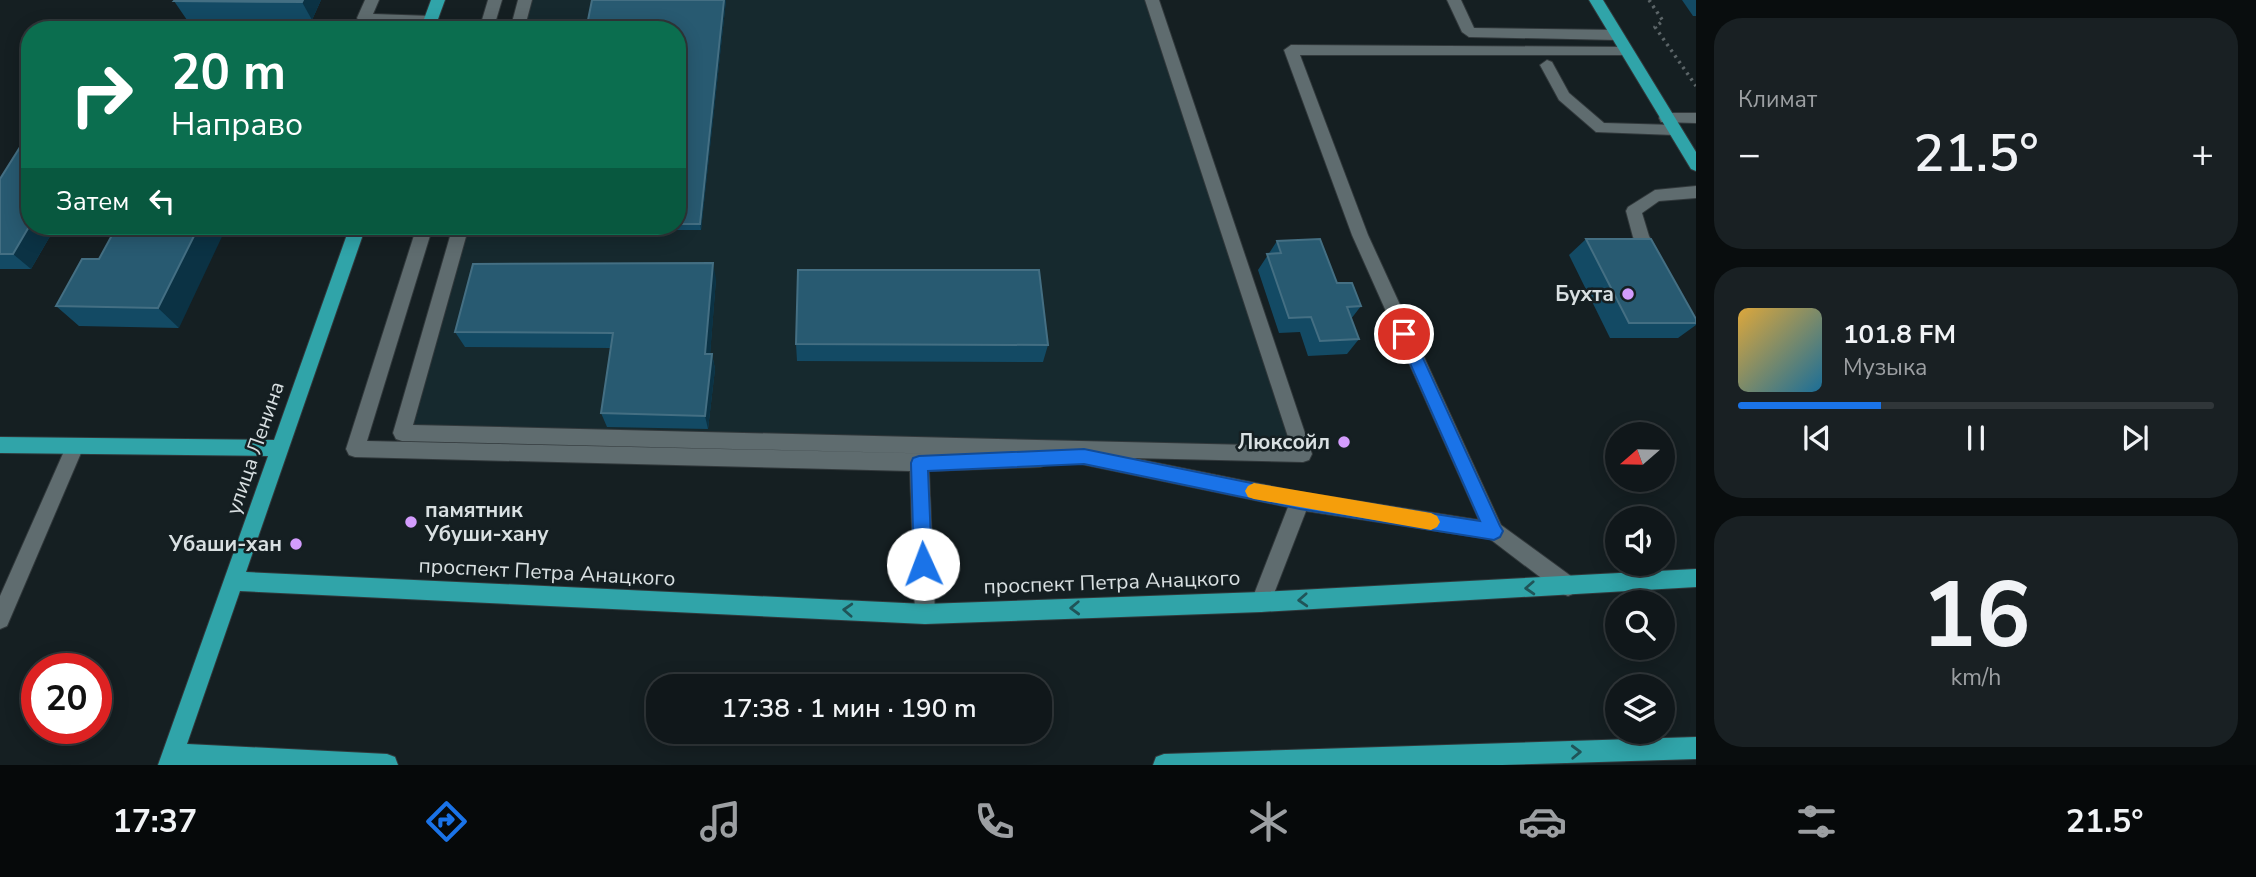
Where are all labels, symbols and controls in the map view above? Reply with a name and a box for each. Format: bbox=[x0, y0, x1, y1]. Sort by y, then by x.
text: 20 m bbox=[171, 39, 286, 106]
icon: right bbox=[56, 49, 147, 140]
text: Климат bbox=[1738, 84, 1817, 115]
text: Направо bbox=[171, 103, 303, 146]
text: 21.5° bbox=[1913, 118, 2039, 189]
text: − bbox=[1738, 129, 1761, 180]
text: + bbox=[2191, 129, 2214, 180]
icon: left bbox=[143, 182, 181, 220]
text: Затем bbox=[56, 184, 129, 219]
place label: Бухта bbox=[1555, 280, 1614, 308]
marker: Бухта bbox=[1620, 286, 1636, 302]
pin bbox=[1374, 304, 1434, 364]
icon: arrive bbox=[1385, 315, 1423, 353]
text: 101.8 FM bbox=[1843, 317, 1956, 352]
text: Музыка bbox=[1843, 352, 1927, 383]
street label: улица Ленина bbox=[219, 378, 291, 518]
icon: previous bbox=[1798, 419, 1836, 457]
icon: pause bbox=[1957, 419, 1995, 457]
icon: next bbox=[2116, 419, 2154, 457]
north arrow bbox=[1605, 422, 1675, 492]
map controls bbox=[1605, 422, 1675, 744]
place label: Люксойл bbox=[1238, 428, 1330, 456]
marker: Люксойл bbox=[1336, 434, 1352, 450]
place label: памятник Убуши-хану bbox=[424, 496, 549, 548]
button: sound bbox=[1605, 506, 1675, 576]
marker: памятник Убуши-хану bbox=[403, 514, 419, 530]
position arrow bbox=[886, 527, 960, 601]
place label: Убаши-хан bbox=[168, 530, 282, 558]
marker: Убаши-хан bbox=[288, 536, 304, 552]
street label: проспект Петра Анацкого bbox=[418, 551, 676, 593]
text: 16 bbox=[1921, 554, 2031, 678]
street label: проспект Петра Анацкого bbox=[983, 564, 1241, 600]
one-way arrow bbox=[1524, 581, 1535, 596]
button: search bbox=[1605, 590, 1675, 660]
one-way arrow bbox=[1297, 592, 1308, 607]
one-way arrow bbox=[1070, 600, 1081, 615]
one-way arrow bbox=[842, 603, 853, 618]
speed limit sign: 20 bbox=[21, 653, 112, 744]
text: km/h bbox=[1951, 662, 2001, 693]
button: layers bbox=[1605, 674, 1675, 744]
text: 17:38 · 1 мин · 190 m bbox=[721, 691, 977, 726]
one-way arrow bbox=[1570, 744, 1581, 759]
icon: directions bbox=[422, 797, 471, 846]
icon: music bbox=[696, 797, 745, 846]
icon: phone bbox=[970, 797, 1019, 846]
icon: climate bbox=[1244, 797, 1293, 846]
icon: car bbox=[1518, 797, 1567, 846]
icon: filters bbox=[1792, 797, 1841, 846]
text: 17:37 bbox=[112, 800, 197, 843]
text: 21.5° bbox=[2066, 800, 2143, 843]

